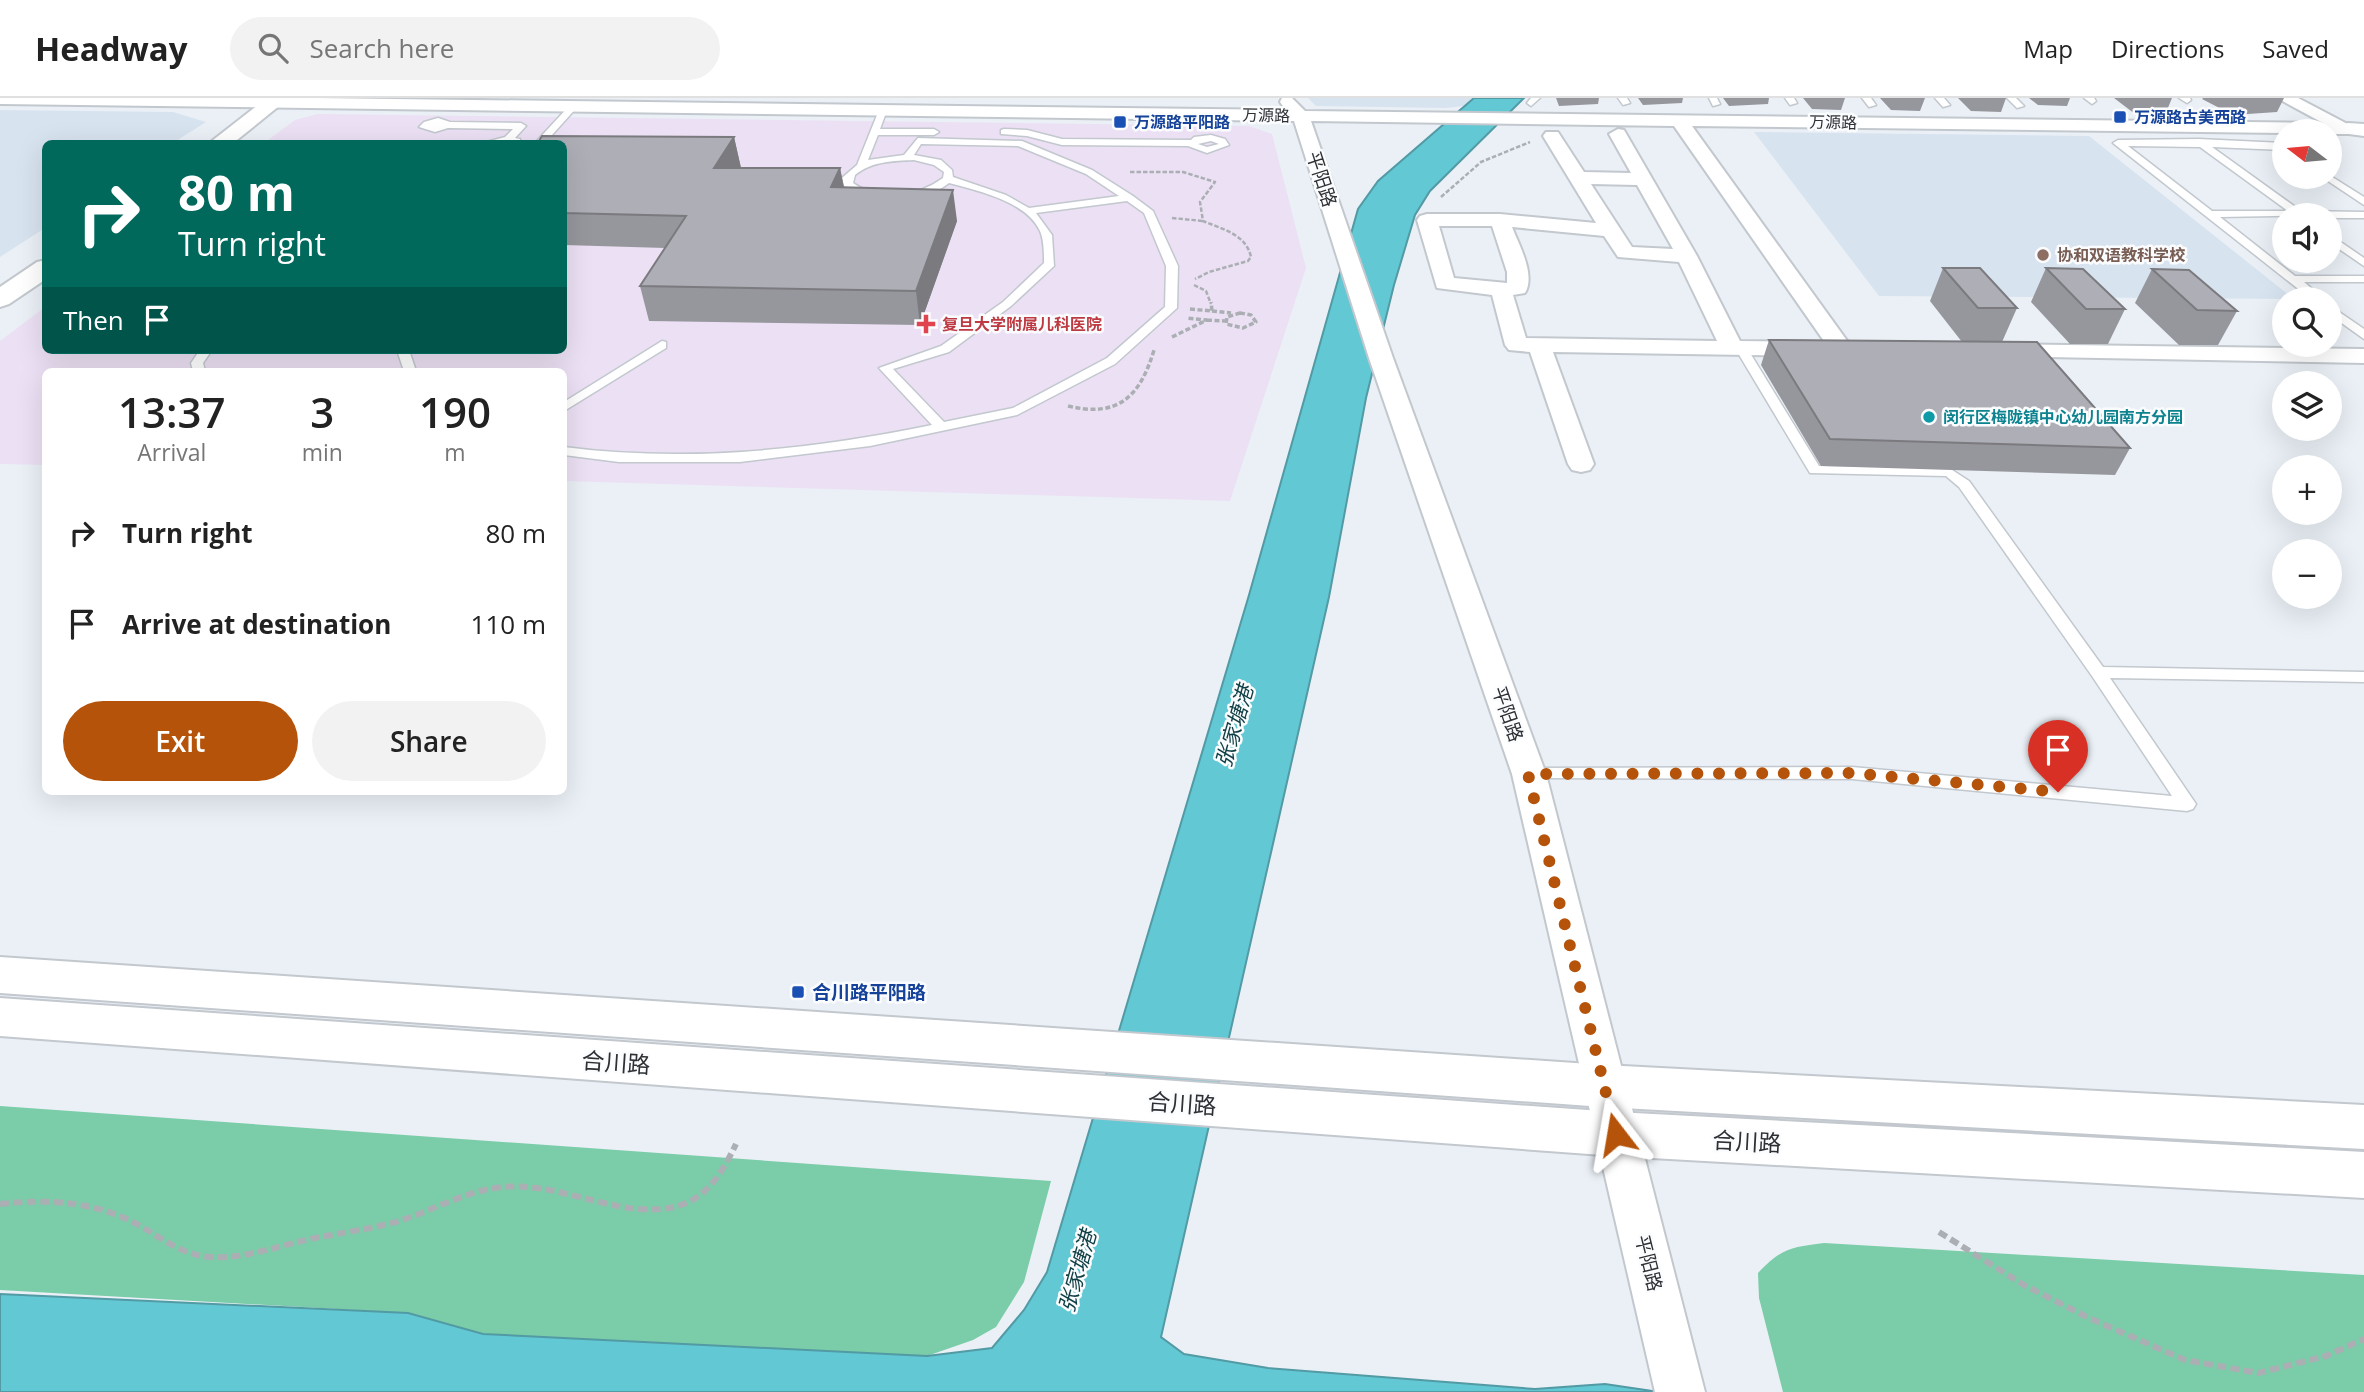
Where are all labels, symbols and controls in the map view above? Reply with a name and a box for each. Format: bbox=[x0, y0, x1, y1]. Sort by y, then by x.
search box bbox=[230, 17, 720, 80]
text: Headway bbox=[35, 26, 188, 71]
icon: search bbox=[254, 29, 292, 67]
text: Search here bbox=[310, 30, 454, 66]
text: Map bbox=[2023, 32, 2073, 65]
text: Directions bbox=[2111, 32, 2224, 65]
text: Saved bbox=[2262, 32, 2329, 65]
street label: 万源路 bbox=[1242, 104, 1290, 126]
place label: 万源路古美西路 bbox=[2134, 106, 2246, 128]
marker: 万源路古美西路 bbox=[2112, 109, 2128, 125]
place label: 万源路平阳路 bbox=[1134, 111, 1230, 133]
street label: 万源路 bbox=[1809, 111, 1857, 133]
marker: 万源路平阳路 bbox=[1112, 114, 1128, 130]
north arrow bbox=[2272, 119, 2342, 189]
map controls bbox=[2272, 119, 2342, 609]
street label: 平阳路 bbox=[1301, 148, 1343, 210]
text: 80 m bbox=[178, 159, 295, 225]
icon: right bbox=[63, 168, 154, 259]
button: sound bbox=[2272, 203, 2342, 273]
text: Turn right bbox=[178, 222, 326, 265]
place label: 协和双语教科学校 bbox=[2057, 244, 2186, 266]
marker: 协和双语教科学校 bbox=[2035, 247, 2051, 263]
button: search bbox=[2272, 287, 2342, 357]
icon: arrive bbox=[138, 301, 176, 339]
text: Then bbox=[63, 302, 124, 338]
place label: 复旦大学附属儿科医院 bbox=[942, 313, 1102, 335]
marker: 复旦大学附属儿科医院 bbox=[916, 314, 936, 334]
button: layers bbox=[2272, 371, 2342, 441]
text: 13:37 bbox=[118, 383, 226, 440]
text: 3 bbox=[310, 383, 334, 440]
text: 190 bbox=[419, 383, 491, 440]
place label: 闵行区梅陇镇中心幼儿园南方分园 bbox=[1943, 406, 2183, 428]
marker: 闵行区梅陇镇中心幼儿园南方分园 bbox=[1921, 409, 1937, 425]
text: Arrival bbox=[137, 436, 206, 468]
text: min bbox=[302, 436, 343, 468]
text: m bbox=[444, 436, 466, 468]
button: + bbox=[2272, 455, 2342, 525]
icon: right bbox=[63, 514, 101, 552]
text: Turn right bbox=[122, 515, 253, 551]
text: 80 m bbox=[485, 515, 546, 551]
button: − bbox=[2272, 539, 2342, 609]
icon: arrive bbox=[63, 605, 101, 643]
text: Arrive at destination bbox=[122, 606, 391, 642]
text: 110 m bbox=[471, 606, 546, 642]
water label: 张家塘港 bbox=[1209, 679, 1260, 770]
street label: 平阳路 bbox=[1486, 683, 1530, 745]
button: Exit bbox=[63, 701, 298, 781]
button: Share bbox=[312, 701, 546, 781]
pin bbox=[2028, 720, 2088, 792]
icon: arrive bbox=[2039, 731, 2077, 769]
place label: 合川路平阳路 bbox=[812, 979, 926, 1005]
marker: 合川路平阳路 bbox=[790, 984, 806, 1000]
street label: 合川路 bbox=[580, 1044, 652, 1080]
street label: 合川路 bbox=[1146, 1085, 1218, 1121]
position arrow bbox=[1579, 1097, 1653, 1171]
street label: 合川路 bbox=[1712, 1123, 1782, 1159]
water label: 张家塘港 bbox=[1052, 1224, 1103, 1315]
street label: 平阳路 bbox=[1629, 1232, 1669, 1294]

